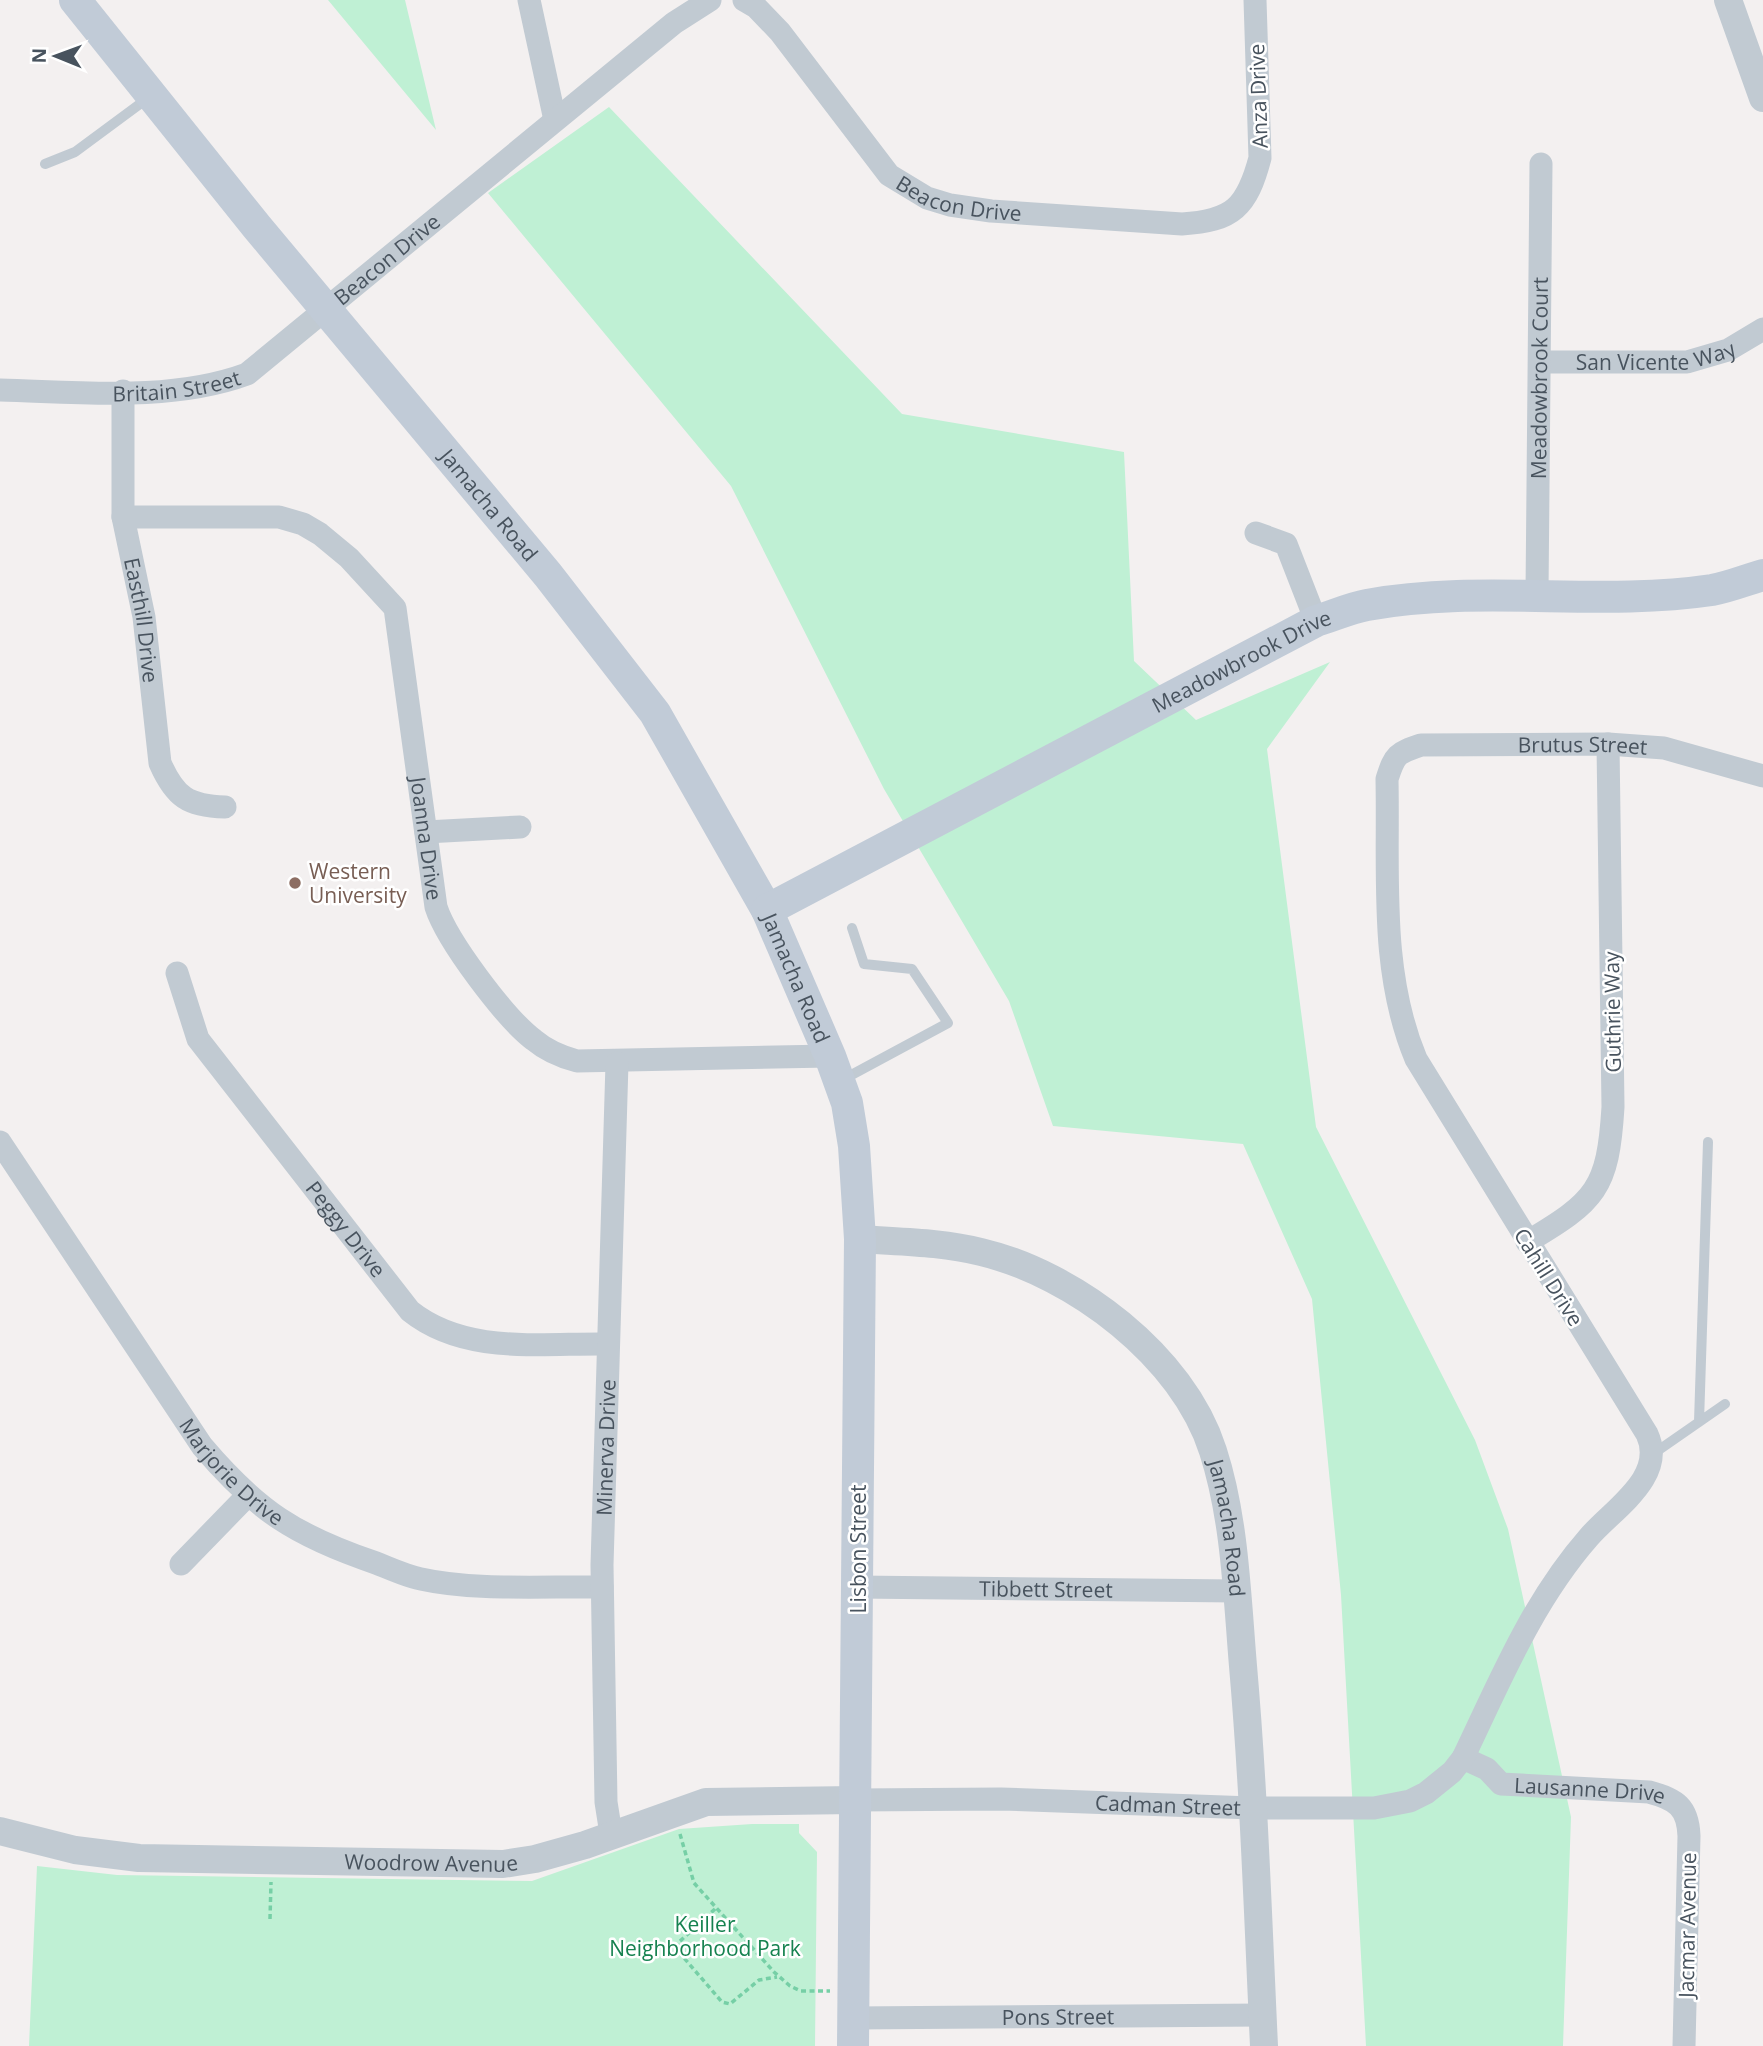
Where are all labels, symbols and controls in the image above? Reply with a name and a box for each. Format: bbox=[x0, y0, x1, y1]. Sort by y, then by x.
north arrow bbox=[21, 21, 91, 91]
street label: Anza Drive bbox=[1242, 43, 1274, 149]
text: N bbox=[26, 48, 52, 64]
street label: Beacon Drive bbox=[891, 169, 1022, 227]
street label: Beacon Drive bbox=[328, 207, 446, 311]
street label: Meadowbrook Court bbox=[1524, 277, 1554, 479]
street label: San Vicente Way bbox=[1576, 334, 1741, 376]
street label: Britain Street bbox=[112, 363, 244, 407]
street label: Jamacha Road bbox=[433, 441, 544, 567]
street label: Easthill Drive bbox=[118, 555, 165, 684]
street label: Meadowbrook Drive bbox=[1147, 603, 1335, 719]
street label: Brutus Street bbox=[1518, 730, 1648, 761]
street label: Joanna Drive bbox=[404, 773, 449, 902]
place label: Western University bbox=[309, 857, 407, 909]
marker: Western University bbox=[287, 875, 303, 891]
street label: Jamacha Road bbox=[755, 907, 837, 1047]
street label: Guthrie Way bbox=[1597, 951, 1627, 1073]
street label: Peggy Drive bbox=[300, 1175, 392, 1283]
street label: Cahill Drive bbox=[1508, 1223, 1590, 1331]
street label: Minerva Drive bbox=[589, 1379, 622, 1516]
street label: Marjorie Drive bbox=[173, 1413, 289, 1532]
street label: Jamacha Road bbox=[1202, 1454, 1252, 1598]
street label: Lisbon Street bbox=[844, 1485, 872, 1613]
street label: Tibbett Street bbox=[979, 1574, 1113, 1604]
street label: Lausanne Drive bbox=[1513, 1771, 1669, 1810]
street label: Cadman Street bbox=[1094, 1788, 1241, 1822]
street label: Woodrow Avenue bbox=[344, 1847, 520, 1878]
street label: Jacmar Avenue bbox=[1672, 1852, 1702, 2000]
park label: Keiller Neighborhood Park bbox=[609, 1910, 801, 1962]
street label: Pons Street bbox=[1002, 2002, 1114, 2031]

